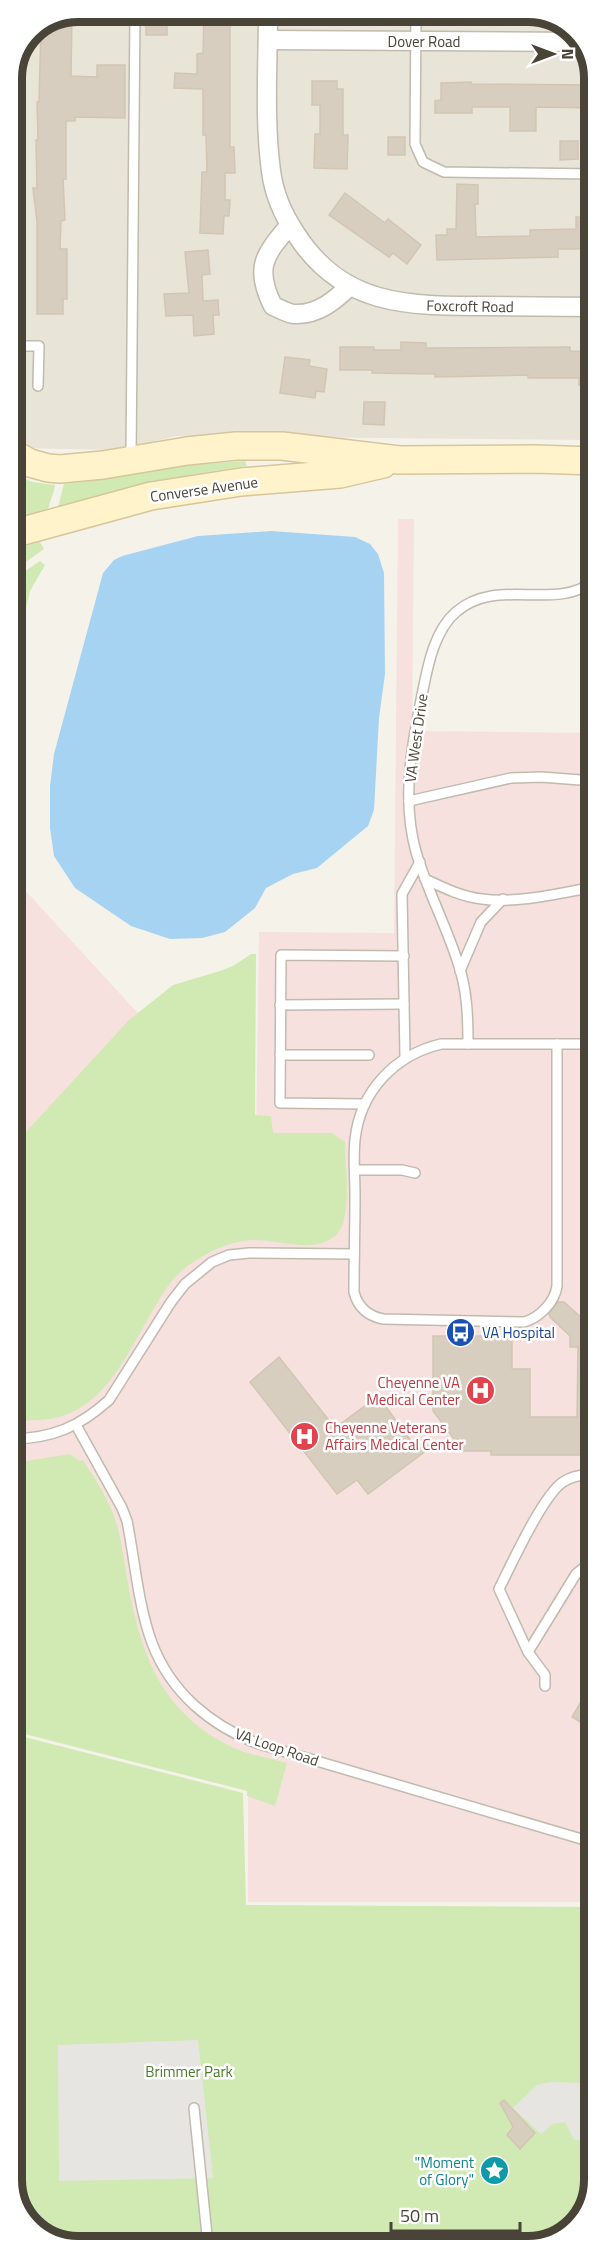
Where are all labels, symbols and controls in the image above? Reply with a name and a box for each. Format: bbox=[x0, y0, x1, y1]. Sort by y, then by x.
north arrow bbox=[523, 24, 583, 84]
street label: Dover Road bbox=[387, 30, 461, 53]
text: N bbox=[556, 48, 580, 60]
street label: Foxcroft Road bbox=[426, 294, 514, 318]
street label: Converse Avenue bbox=[149, 470, 259, 508]
street label: VA West Drive bbox=[398, 692, 434, 784]
bus stop icon: VA Hospital bbox=[445, 1316, 477, 1348]
place label: VA Hospital bbox=[482, 1321, 555, 1344]
place label: Cheyenne VA Medical Center bbox=[366, 1371, 460, 1411]
hospital icon: Cheyenne VA Medical Center bbox=[465, 1375, 497, 1407]
place label: Cheyenne Veterans Affairs Medical Center bbox=[325, 1416, 464, 1456]
hospital icon: Cheyenne Veterans Affairs Medical Center bbox=[288, 1420, 320, 1452]
street label: VA Loop Road bbox=[232, 1722, 322, 1772]
park label: Brimmer Park bbox=[145, 2060, 233, 2083]
place label: "Moment of Glory" bbox=[415, 2151, 475, 2191]
place icon: "Moment of Glory" bbox=[479, 2155, 511, 2187]
scale bar bbox=[391, 2195, 520, 2233]
text: 50 m bbox=[400, 2202, 439, 2229]

